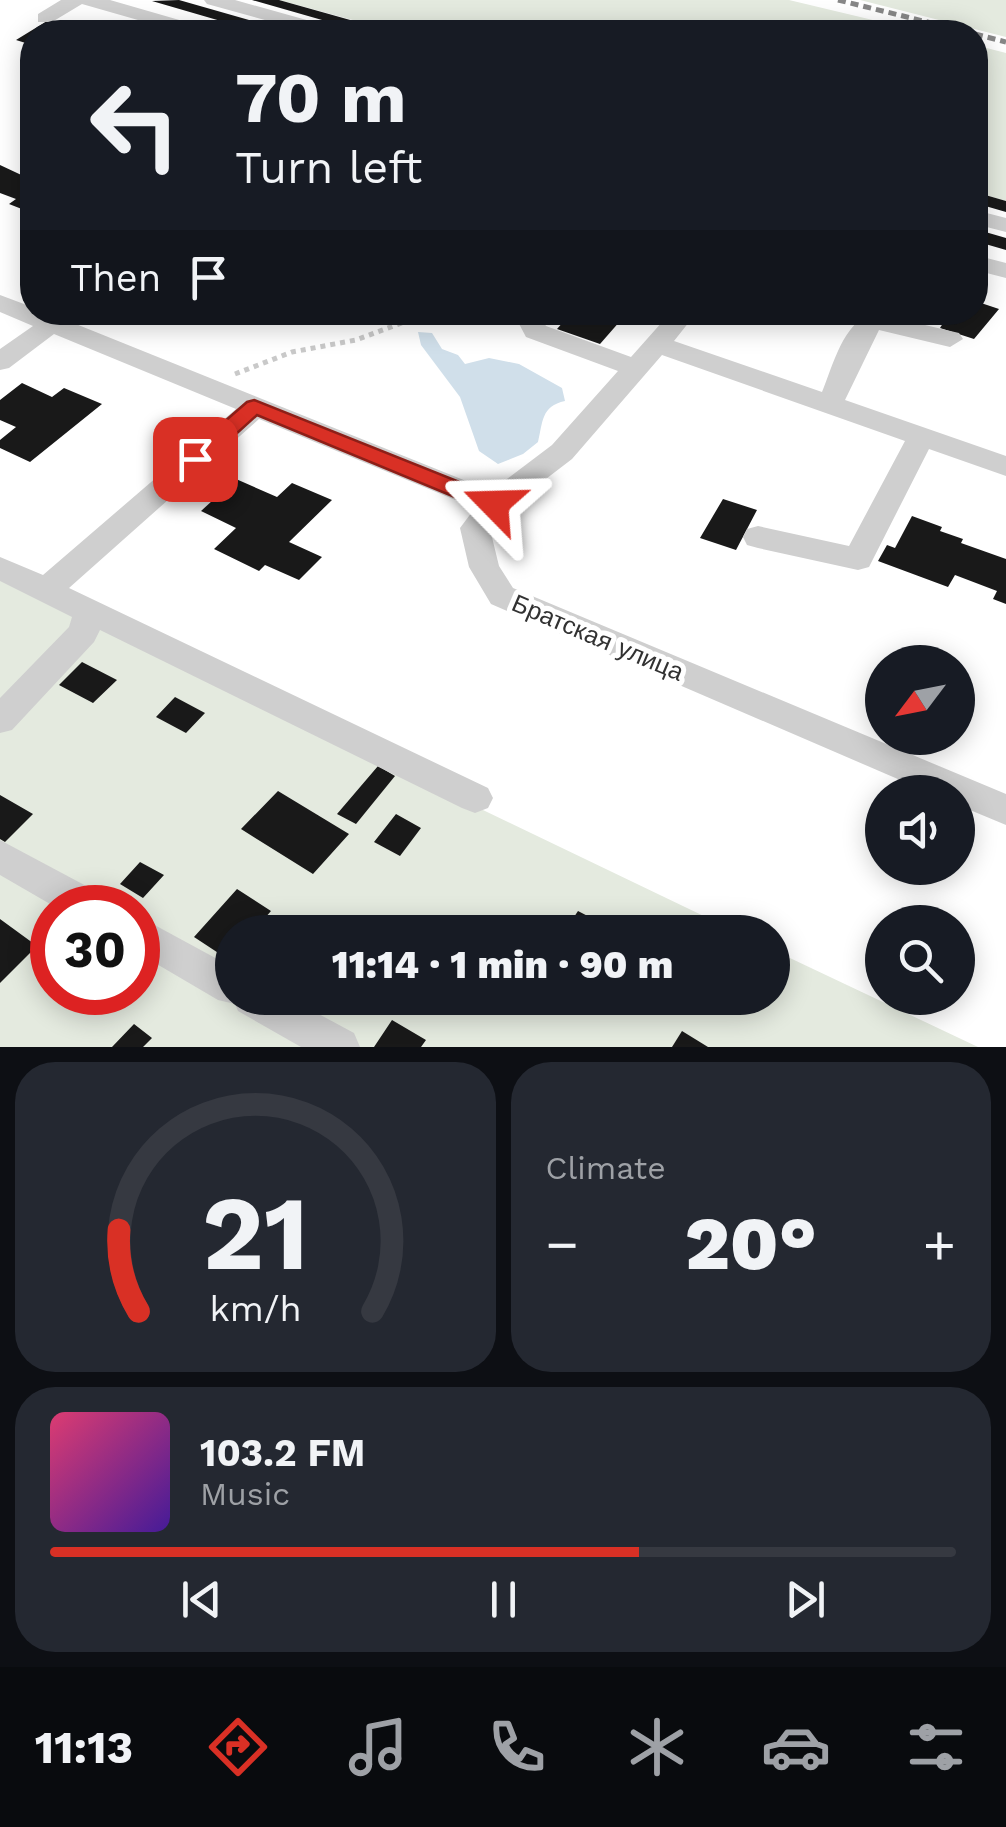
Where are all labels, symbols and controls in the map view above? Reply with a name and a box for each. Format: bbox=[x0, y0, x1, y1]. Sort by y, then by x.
text: 70 m bbox=[235, 57, 407, 139]
icon: left bbox=[70, 60, 200, 190]
text: Turn left bbox=[235, 141, 422, 194]
icon: arrive bbox=[181, 250, 236, 305]
text: Then bbox=[70, 256, 161, 300]
pin bbox=[153, 417, 238, 502]
icon: arrive bbox=[168, 432, 223, 487]
position arrow bbox=[442, 452, 546, 556]
street label: Братская улица bbox=[508, 588, 688, 687]
north arrow bbox=[865, 645, 975, 755]
map controls bbox=[865, 645, 975, 1015]
button: sound bbox=[865, 775, 975, 885]
speed limit sign: 30 bbox=[30, 885, 160, 1015]
button: search bbox=[865, 905, 975, 1015]
text: 11:14 · 1 min · 90 m bbox=[332, 943, 673, 987]
text: Climate bbox=[546, 1149, 666, 1187]
text: 21 bbox=[202, 1172, 309, 1294]
text: 20° bbox=[685, 1199, 817, 1287]
text: − bbox=[546, 1212, 579, 1276]
text: + bbox=[923, 1212, 956, 1276]
text: km/h bbox=[209, 1288, 301, 1330]
text: 103.2 FM bbox=[200, 1431, 365, 1475]
text: Music bbox=[200, 1475, 290, 1513]
icon: previous bbox=[174, 1572, 229, 1627]
icon: pause bbox=[476, 1572, 531, 1627]
icon: next bbox=[778, 1572, 833, 1627]
icon: directions bbox=[203, 1712, 273, 1782]
icon: music bbox=[343, 1712, 413, 1782]
icon: phone bbox=[482, 1712, 552, 1782]
icon: climate bbox=[622, 1712, 692, 1782]
icon: car bbox=[761, 1712, 831, 1782]
icon: filters bbox=[901, 1712, 971, 1782]
text: 11:13 bbox=[35, 1721, 133, 1774]

